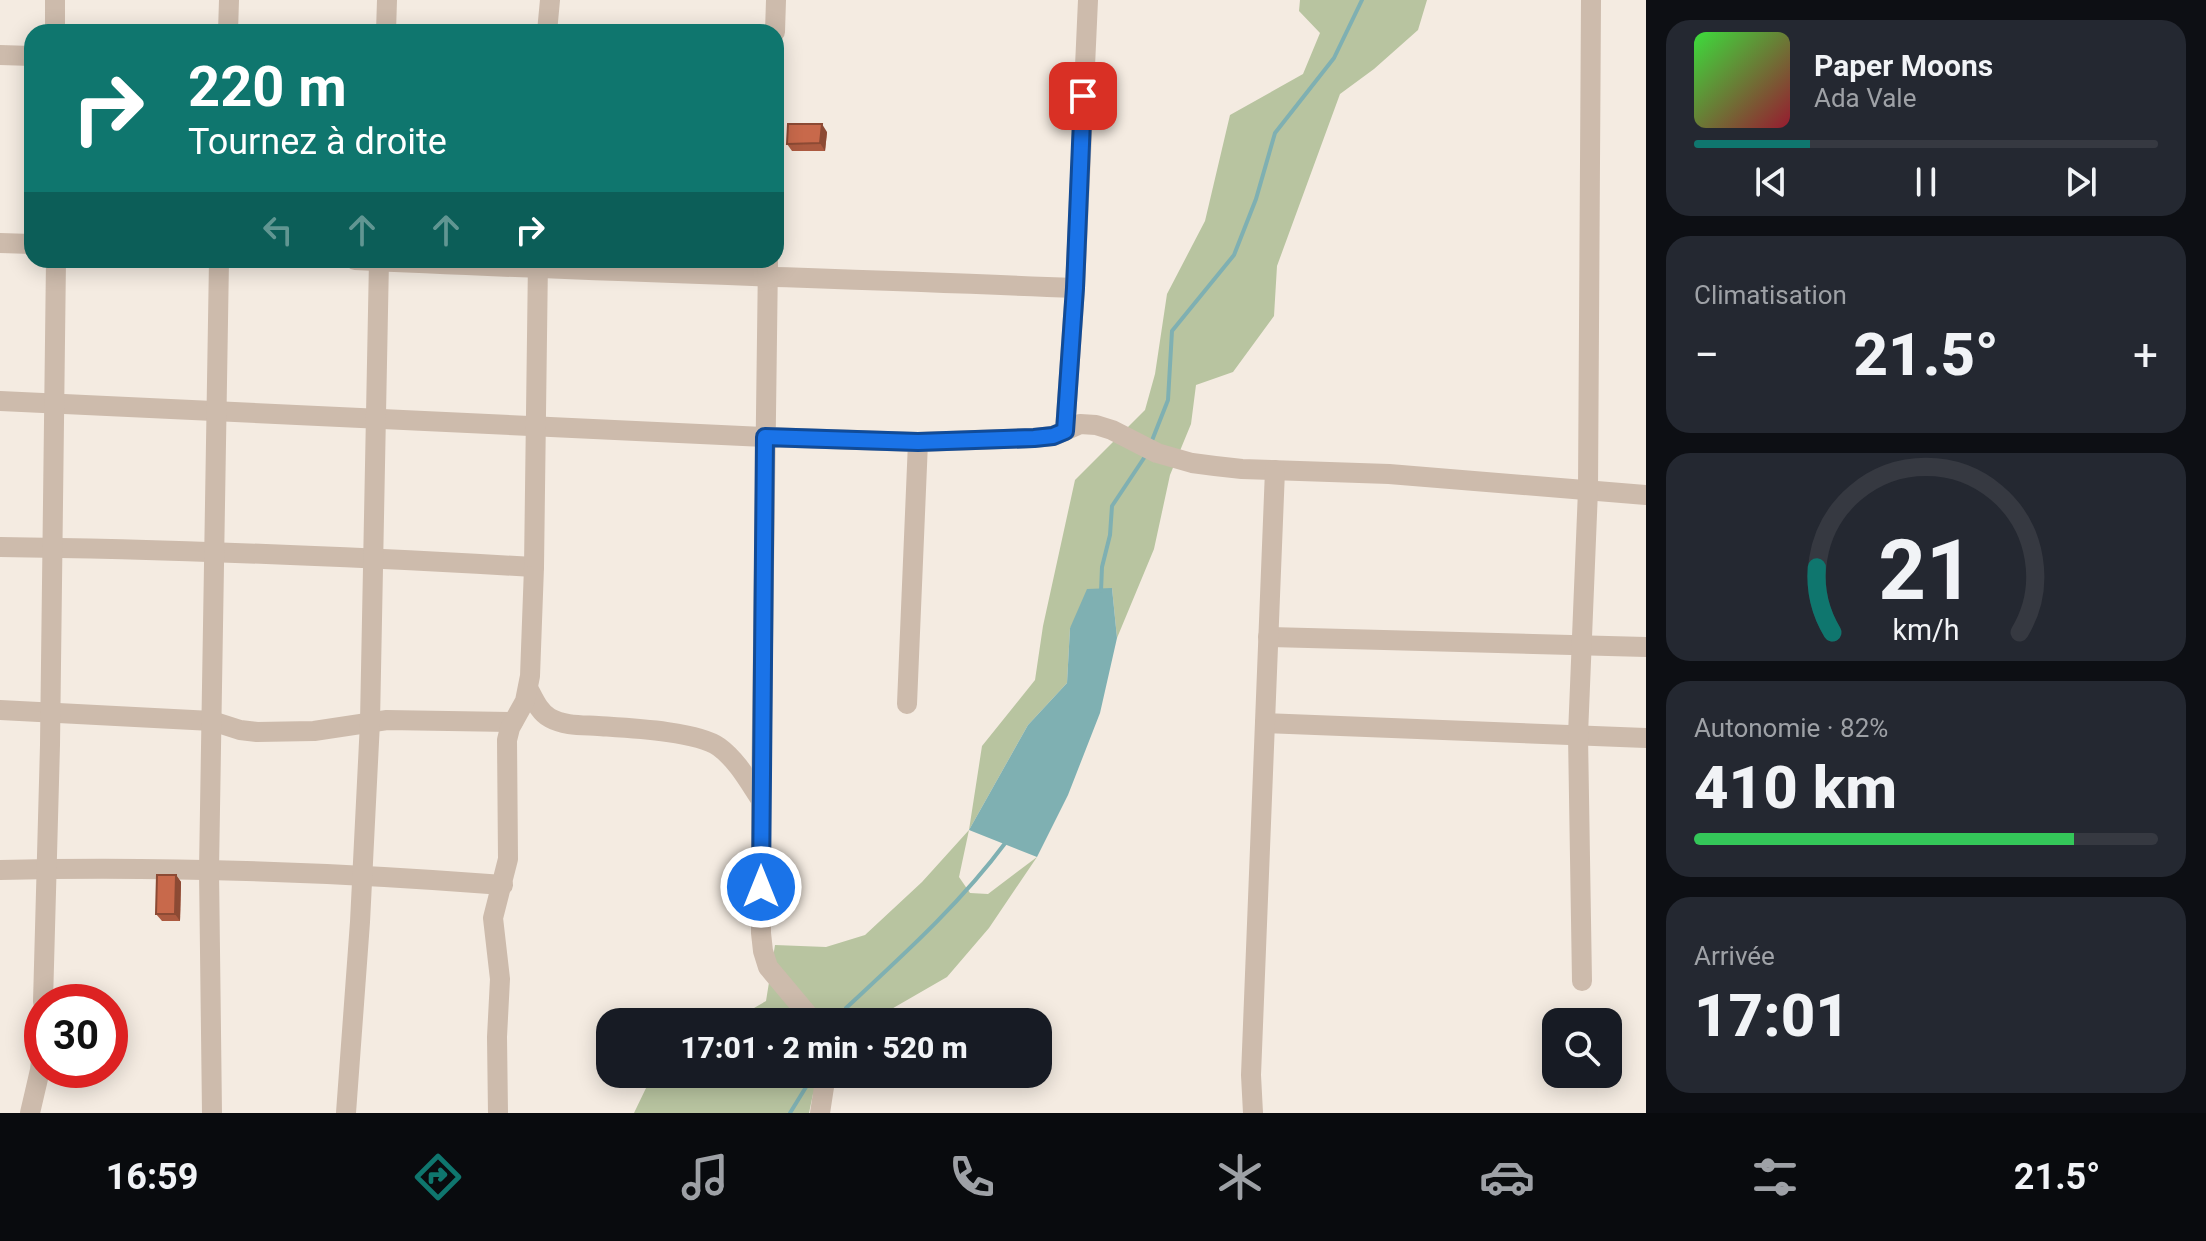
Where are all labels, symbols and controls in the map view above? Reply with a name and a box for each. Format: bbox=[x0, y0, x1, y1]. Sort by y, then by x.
text: Paper Moons bbox=[1814, 48, 1993, 83]
text: 220 m bbox=[188, 54, 347, 120]
icon: right bbox=[56, 56, 160, 160]
pin bbox=[1049, 62, 1117, 130]
icon: arrive bbox=[1061, 74, 1105, 118]
text: Ada Vale bbox=[1814, 83, 1916, 113]
text: Tournez à droite bbox=[188, 121, 447, 163]
icon: previous bbox=[1749, 160, 1793, 204]
icon: pause bbox=[1904, 160, 1948, 204]
icon: next bbox=[2059, 160, 2103, 204]
icon: left bbox=[256, 208, 300, 252]
icon: ahead bbox=[340, 208, 384, 252]
icon: ahead bbox=[424, 208, 468, 252]
icon: right bbox=[508, 208, 552, 252]
text: Climatisation bbox=[1694, 280, 1847, 310]
text: 21.5° bbox=[1854, 319, 1999, 390]
text: − bbox=[1694, 329, 1719, 381]
text: + bbox=[2133, 329, 2158, 381]
text: 21 bbox=[1878, 521, 1974, 618]
text: km/h bbox=[1892, 613, 1960, 647]
text: Autonomie · 82% bbox=[1694, 713, 1888, 743]
text: 410 km bbox=[1694, 752, 1897, 823]
position arrow bbox=[719, 845, 803, 929]
text: Arrivée bbox=[1694, 941, 1775, 971]
text: 17:01 bbox=[1694, 980, 1850, 1051]
speed limit sign: 30 bbox=[24, 984, 128, 1088]
map controls bbox=[1542, 1008, 1622, 1088]
button: search bbox=[1542, 1008, 1622, 1088]
text: 17:01 · 2 min · 520 m bbox=[680, 1030, 968, 1065]
icon: directions bbox=[410, 1149, 466, 1205]
icon: music bbox=[677, 1149, 733, 1205]
icon: phone bbox=[944, 1149, 1000, 1205]
icon: climate bbox=[1212, 1149, 1268, 1205]
icon: car bbox=[1479, 1149, 1535, 1205]
icon: filters bbox=[1747, 1149, 1803, 1205]
text: 16:59 bbox=[106, 1156, 198, 1198]
text: 21.5° bbox=[2014, 1156, 2100, 1198]

